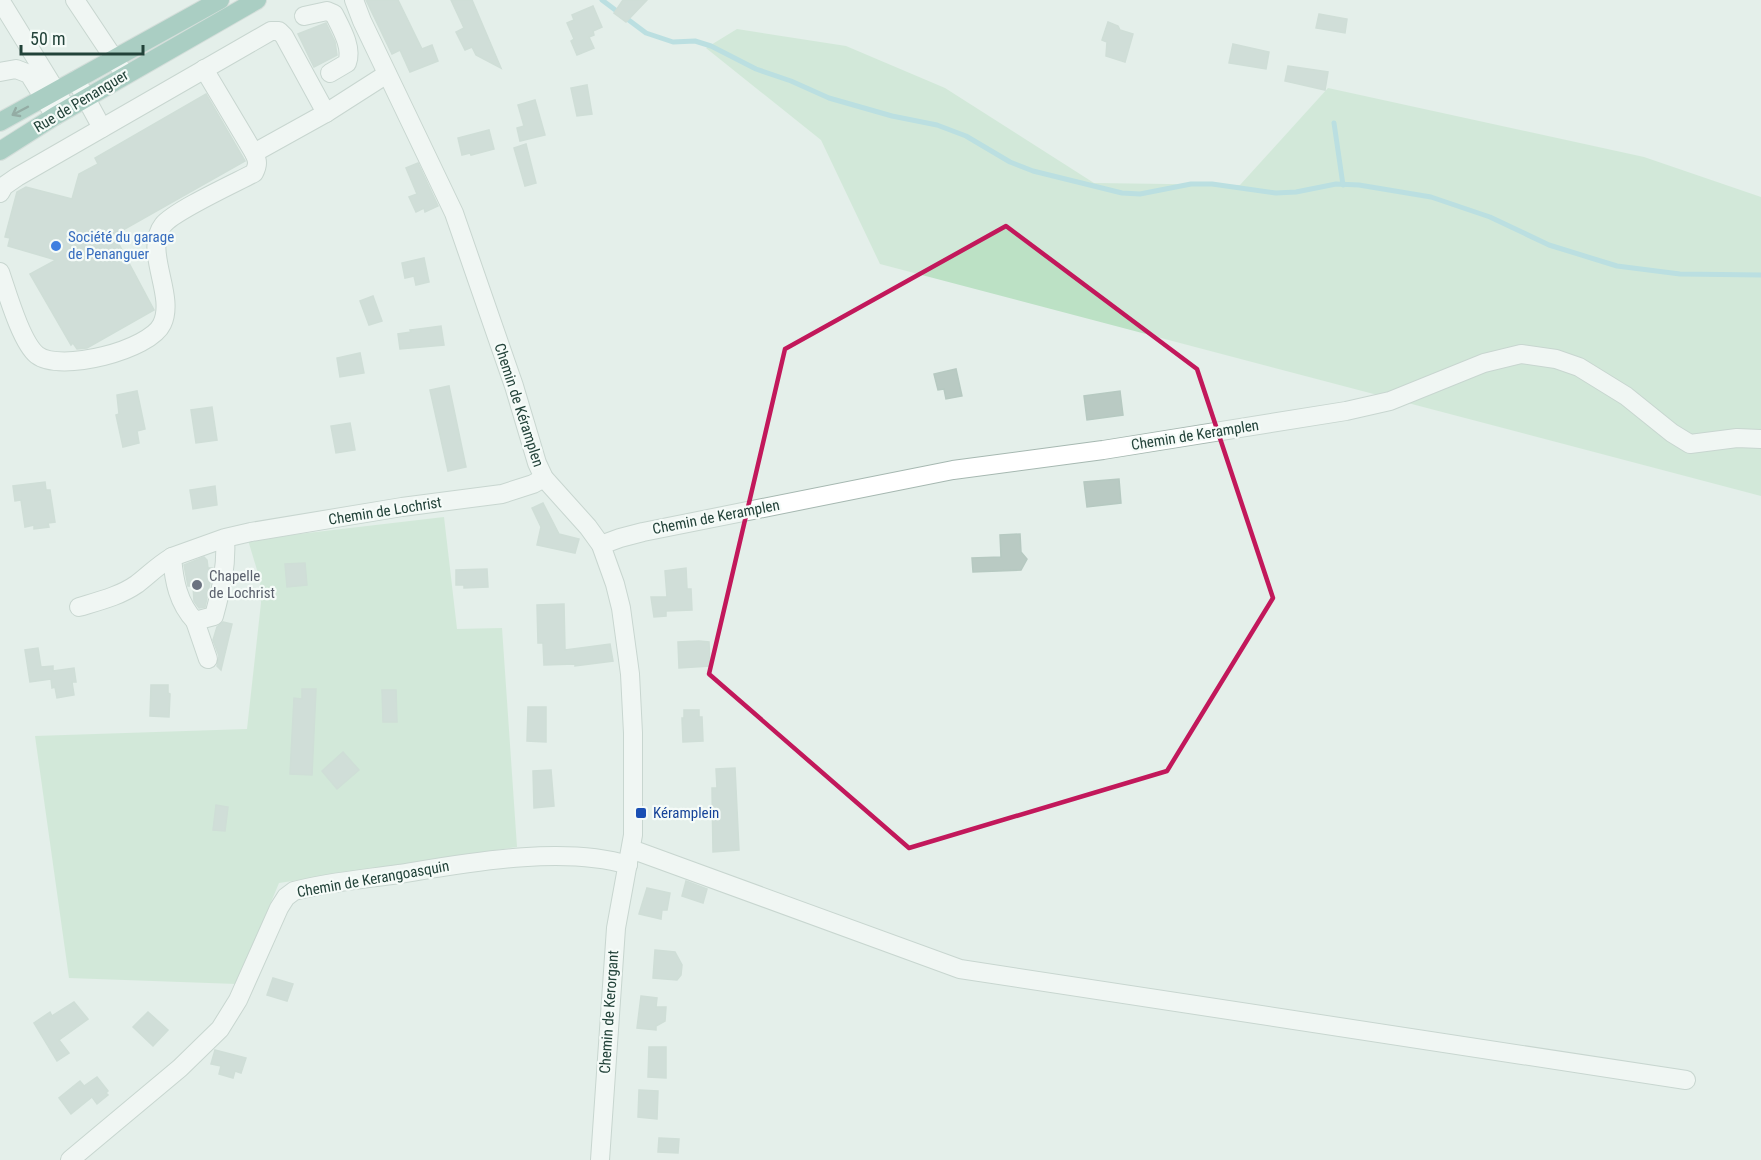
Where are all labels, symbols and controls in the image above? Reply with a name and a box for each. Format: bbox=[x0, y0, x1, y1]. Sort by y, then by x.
scale bar bbox=[21, 18, 142, 56]
text: 50 m bbox=[30, 28, 65, 49]
street label: Rue de Penanguer bbox=[31, 66, 132, 136]
one-way arrow bbox=[12, 105, 29, 117]
place label: Société du garage de Penanguer bbox=[68, 228, 174, 263]
marker: Société du garage de Penanguer bbox=[49, 239, 63, 253]
street label: Chemin de Kéramplen bbox=[490, 341, 548, 469]
street label: Chemin de Keramplen bbox=[1130, 416, 1260, 454]
street label: Chemin de Lochrist bbox=[327, 493, 443, 529]
street label: Chemin de Keramplen bbox=[651, 496, 781, 538]
place label: Chapelle de Lochrist bbox=[209, 567, 275, 602]
marker: Chapelle de Lochrist bbox=[190, 578, 204, 592]
place label: Kéramplein bbox=[653, 804, 719, 822]
marker: Kéramplein bbox=[634, 806, 648, 820]
street label: Chemin de Kerangoasquin bbox=[295, 857, 451, 901]
street label: Chemin de Kerorgant bbox=[596, 950, 622, 1074]

